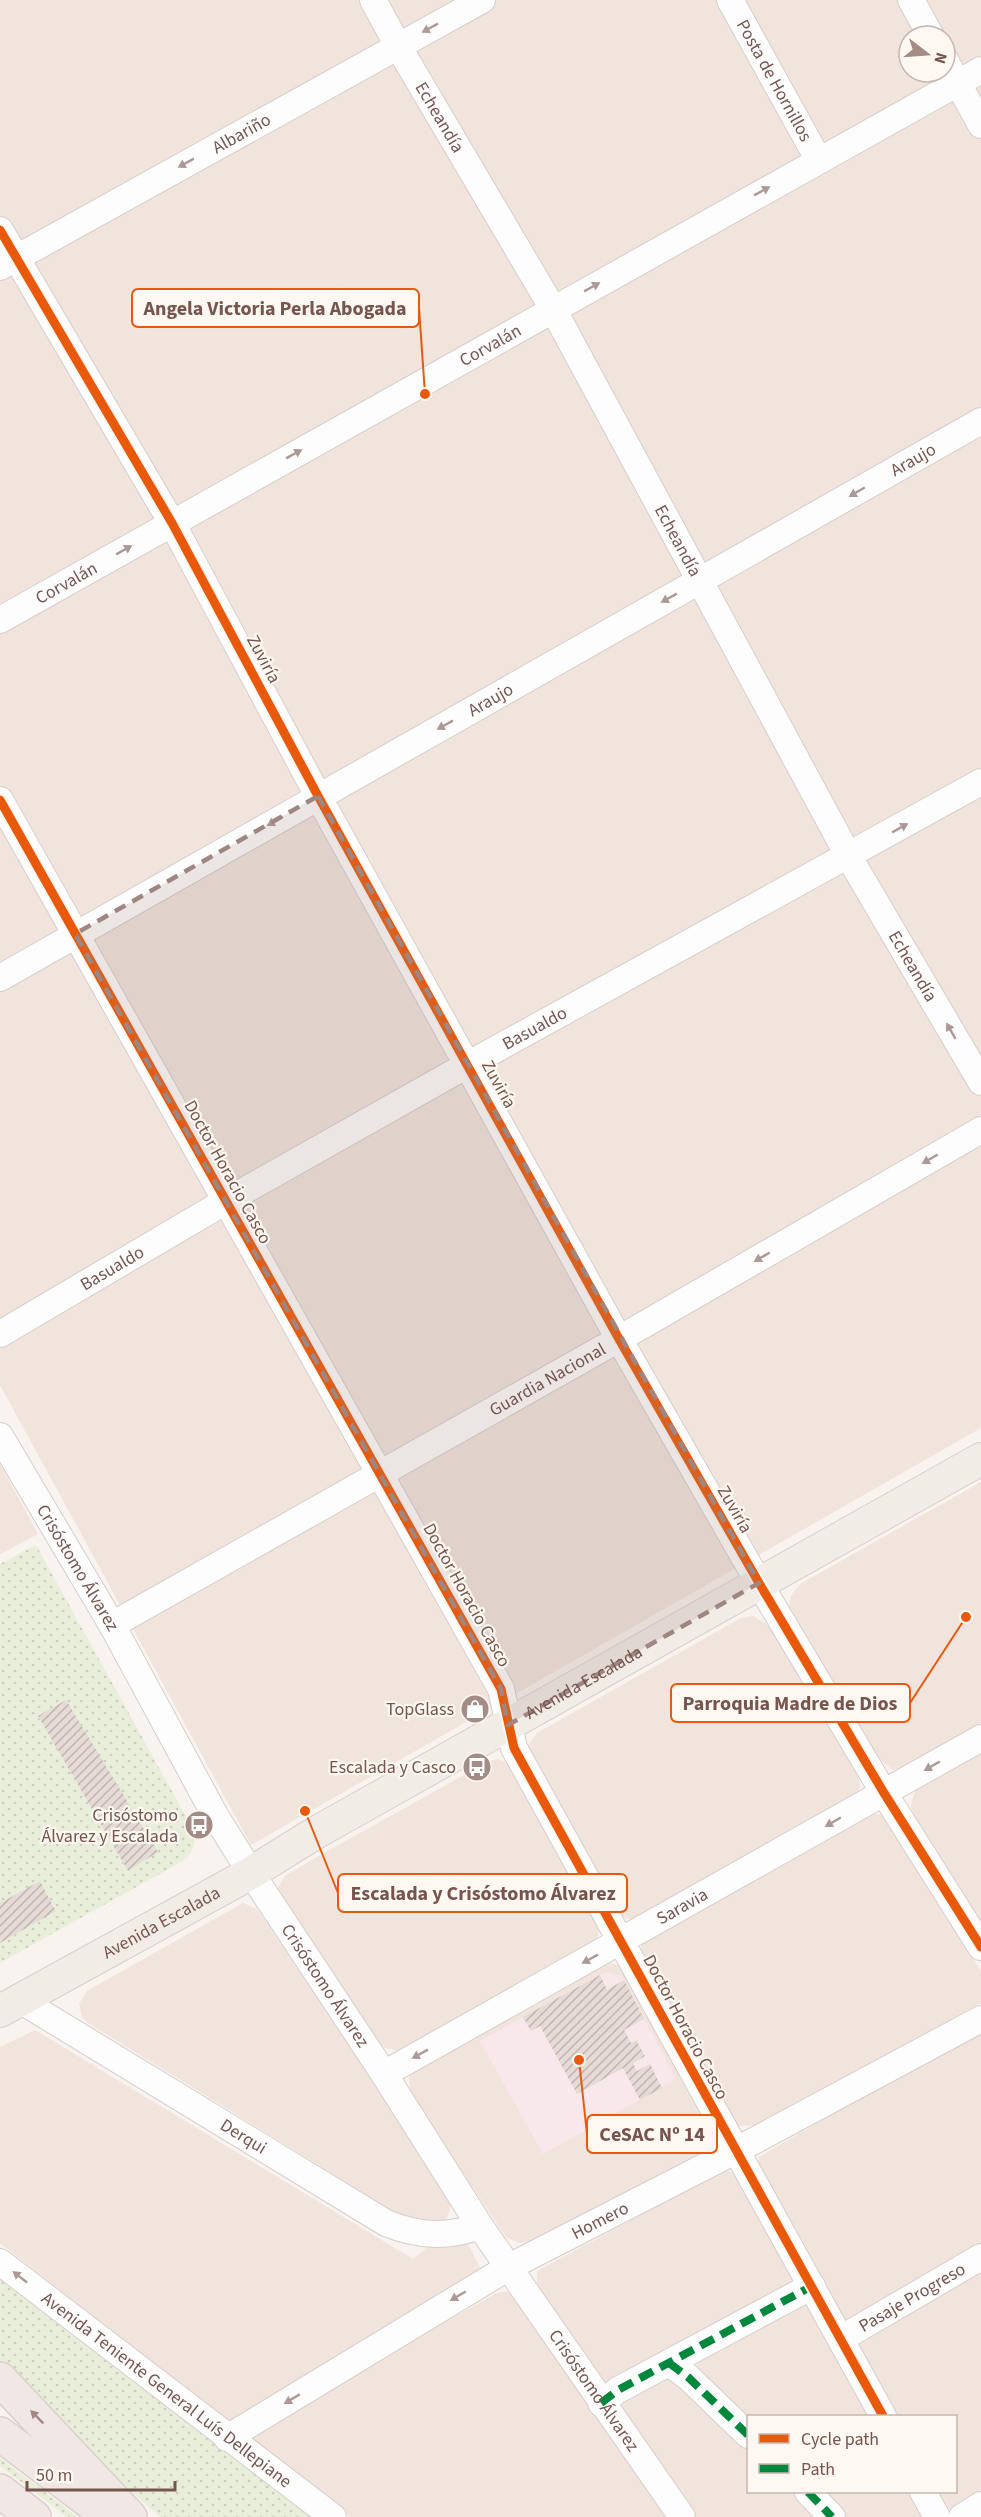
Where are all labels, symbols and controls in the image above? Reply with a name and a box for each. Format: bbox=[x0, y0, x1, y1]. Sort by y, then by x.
street label: Posta de Hornillos bbox=[730, 15, 818, 146]
one-way arrow bbox=[422, 23, 439, 33]
north arrow bbox=[897, 24, 957, 84]
text: N bbox=[928, 50, 952, 66]
street label: Echeandía bbox=[409, 77, 470, 158]
street label: Albariño bbox=[208, 107, 275, 160]
one-way arrow bbox=[178, 158, 195, 168]
one-way arrow bbox=[754, 186, 771, 196]
one-way arrow bbox=[584, 282, 601, 292]
callout: Angela Victoria Perla Abogada bbox=[132, 289, 419, 327]
text: Angela Victoria Perla Abogada bbox=[143, 295, 407, 323]
street label: Corvalán bbox=[455, 318, 526, 373]
street label: Araujo bbox=[886, 437, 941, 483]
one-way arrow bbox=[286, 450, 303, 460]
one-way arrow bbox=[849, 486, 865, 497]
street label: Echeandía bbox=[648, 501, 707, 581]
one-way arrow bbox=[116, 545, 133, 555]
street label: Corvalán bbox=[31, 556, 102, 611]
one-way arrow bbox=[660, 593, 677, 603]
street label: Zuviría bbox=[240, 631, 287, 688]
street label: Araujo bbox=[463, 677, 518, 723]
one-way arrow bbox=[436, 720, 453, 730]
one-way arrow bbox=[266, 816, 283, 826]
one-way arrow bbox=[892, 823, 909, 833]
street label: Echeandía bbox=[882, 926, 943, 1007]
street label: Basualdo bbox=[498, 1000, 572, 1056]
one-way arrow bbox=[946, 1023, 957, 1039]
street label: Zuviría bbox=[475, 1056, 522, 1113]
street label: Doctor Horacio Casco bbox=[178, 1096, 278, 1249]
one-way arrow bbox=[922, 1154, 938, 1165]
street label: Basualdo bbox=[76, 1240, 149, 1297]
one-way arrow bbox=[753, 1252, 770, 1262]
street label: Guardia Nacional bbox=[485, 1337, 610, 1423]
street label: Zuviría bbox=[711, 1481, 758, 1538]
street label: Crisóstomo Álvarez bbox=[30, 1500, 125, 1636]
street label: Doctor Horacio Casco bbox=[417, 1519, 517, 1672]
street label: Avenida Escalada bbox=[521, 1640, 647, 1726]
callout: Parroquia Madre de Dios bbox=[671, 1684, 910, 1722]
text: Parroquia Madre de Dios bbox=[683, 1690, 898, 1718]
shop icon: TopGlass bbox=[459, 1693, 491, 1725]
place label: TopGlass bbox=[386, 1697, 454, 1722]
bus stop icon: Escalada y Casco bbox=[461, 1751, 493, 1783]
place label: Escalada y Casco bbox=[329, 1755, 456, 1780]
one-way arrow bbox=[924, 1760, 941, 1770]
place label: Crisóstomo Álvarez y Escalada bbox=[41, 1803, 178, 1849]
bus stop icon: Crisóstomo Álvarez y Escalada bbox=[183, 1809, 215, 1841]
one-way arrow bbox=[824, 1817, 841, 1827]
callout: Escalada y Crisóstomo Álvarez bbox=[338, 1874, 627, 1912]
street label: Avenida Escalada bbox=[98, 1880, 225, 1965]
text: Escalada y Crisóstomo Álvarez bbox=[350, 1880, 616, 1908]
street label: Saravia bbox=[652, 1882, 713, 1931]
street label: Crisóstomo Álvarez bbox=[275, 1919, 375, 2053]
street label: Doctor Horacio Casco bbox=[637, 1950, 734, 2104]
one-way arrow bbox=[581, 1954, 598, 1964]
one-way arrow bbox=[411, 2049, 428, 2059]
street label: Derqui bbox=[215, 2113, 271, 2161]
callout: CeSAC Nº 14 bbox=[587, 2115, 717, 2153]
text: CeSAC Nº 14 bbox=[599, 2121, 705, 2149]
street label: Homero bbox=[567, 2196, 633, 2246]
street label: Pasaje Progreso bbox=[854, 2257, 970, 2339]
one-way arrow bbox=[12, 2271, 28, 2284]
street label: Avenida Teniente General Luís Dellepiane bbox=[36, 2286, 297, 2494]
one-way arrow bbox=[450, 2291, 466, 2302]
street label: Crisóstomo Álvarez bbox=[543, 2325, 645, 2457]
one-way arrow bbox=[284, 2393, 300, 2404]
one-way arrow bbox=[30, 2410, 44, 2424]
legend bbox=[747, 2415, 957, 2493]
text: Cycle path bbox=[801, 2427, 879, 2452]
scale bar bbox=[27, 2454, 176, 2492]
text: Path bbox=[801, 2457, 835, 2482]
text: 50 m bbox=[36, 2463, 72, 2488]

